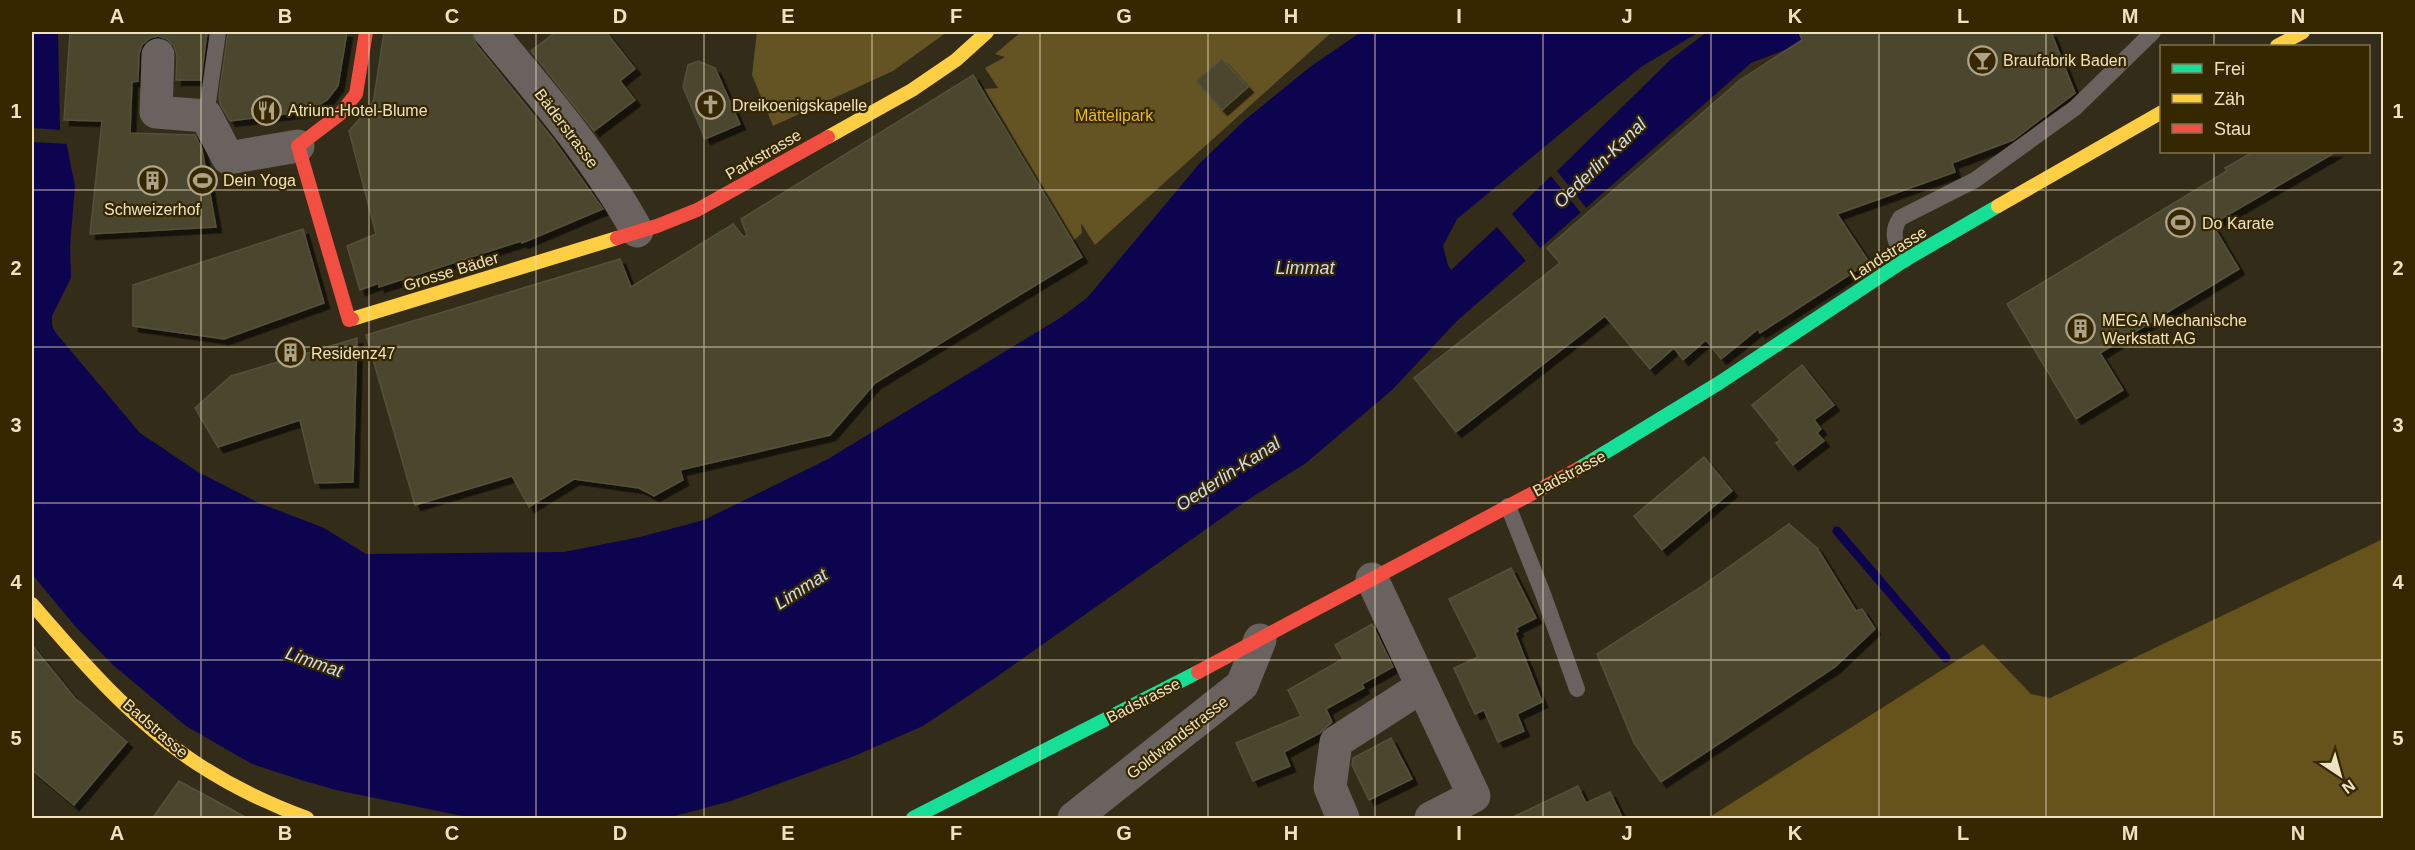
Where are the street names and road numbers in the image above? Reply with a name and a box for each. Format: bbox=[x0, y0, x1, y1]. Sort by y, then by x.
street label: Bäderstrasse bbox=[531, 86, 602, 171]
street label: Parkstrasse bbox=[722, 126, 804, 183]
street label: Landstrasse bbox=[1847, 223, 1930, 284]
street label: Grosse Bäder bbox=[401, 249, 501, 294]
street label: Badstrasse bbox=[1530, 447, 1609, 500]
street label: Badstrasse bbox=[1104, 675, 1183, 726]
street label: Goldwandstrasse bbox=[1123, 693, 1231, 782]
street label: Badstrasse bbox=[120, 696, 192, 761]

